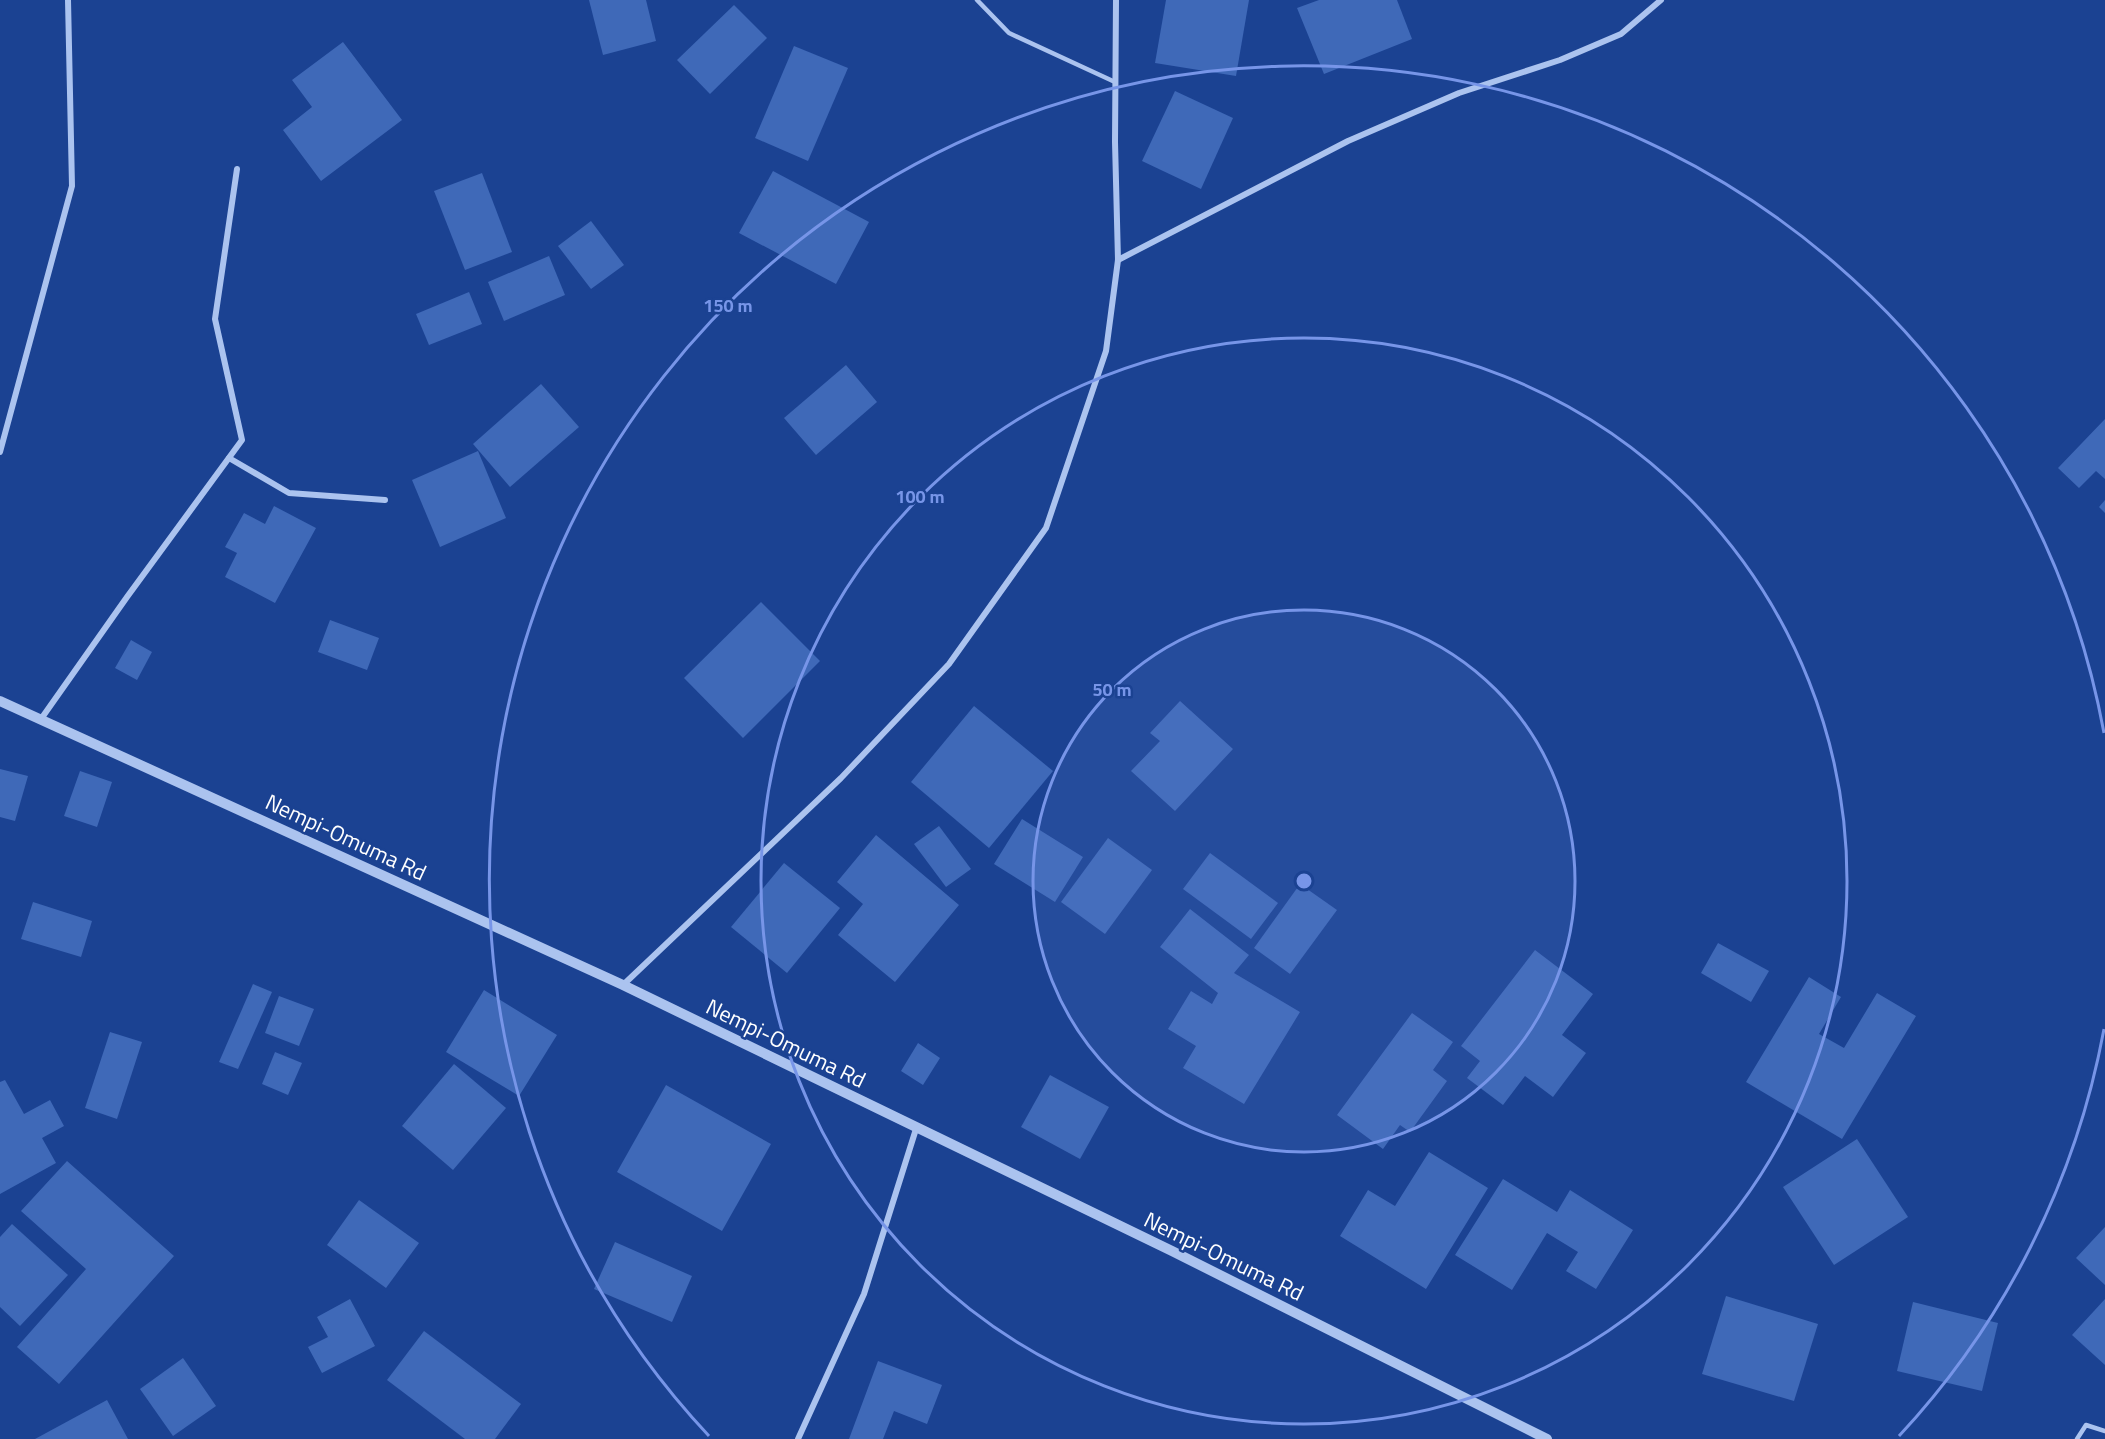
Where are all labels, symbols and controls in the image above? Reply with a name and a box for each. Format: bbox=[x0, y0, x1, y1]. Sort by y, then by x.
text: 150 m bbox=[703, 292, 753, 319]
text: 100 m bbox=[895, 483, 945, 510]
text: 50 m bbox=[1092, 676, 1132, 703]
street label: Nempi-Omuma Rd bbox=[260, 785, 432, 889]
centre of rings bbox=[1294, 871, 1314, 891]
street label: Nempi-Omuma Rd bbox=[700, 990, 872, 1096]
street label: Nempi-Omuma Rd bbox=[1138, 1203, 1310, 1309]

